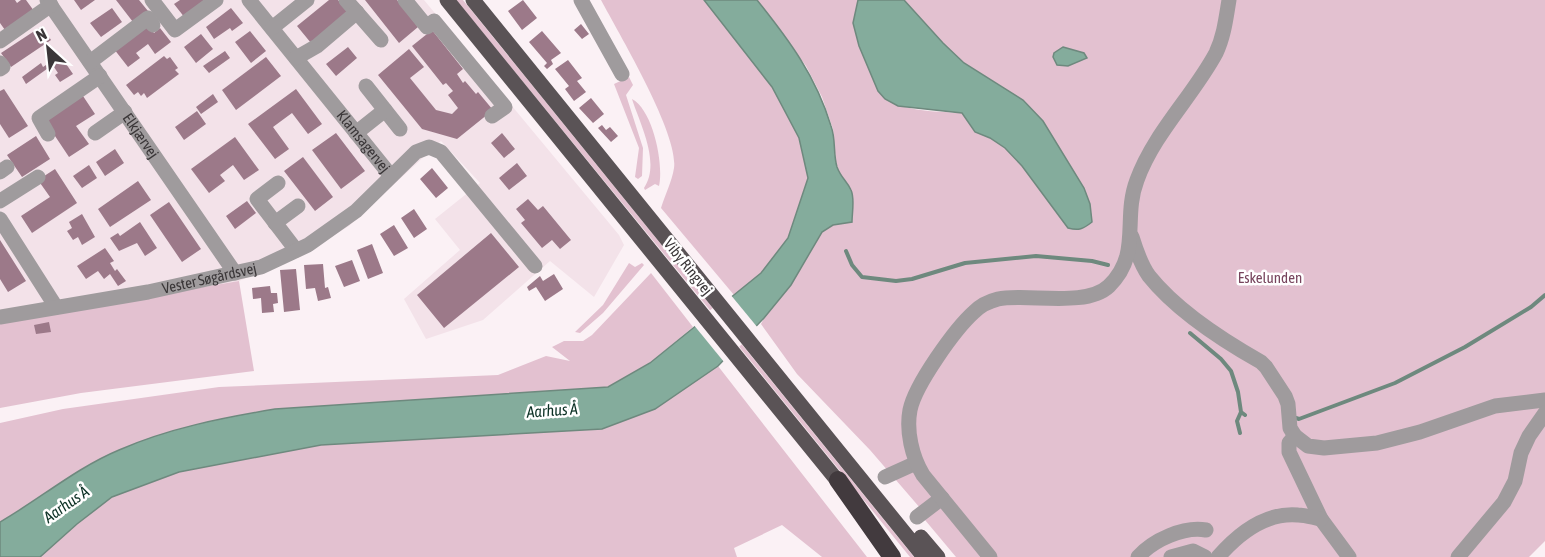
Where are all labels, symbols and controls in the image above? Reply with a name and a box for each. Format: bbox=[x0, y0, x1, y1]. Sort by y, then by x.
north arrow bbox=[18, 18, 78, 78]
text: N bbox=[33, 24, 49, 45]
street label: Klamsagervej bbox=[333, 107, 394, 176]
street label: Elkjærvej bbox=[120, 110, 162, 161]
street label: Viby Ringvej bbox=[661, 235, 716, 298]
street label: Vester Søgårdsvej bbox=[161, 259, 258, 297]
park label: Eskelunden bbox=[1238, 269, 1302, 286]
water label: Aarhus Å bbox=[525, 398, 578, 421]
water label: Aarhus Å bbox=[38, 481, 92, 527]

